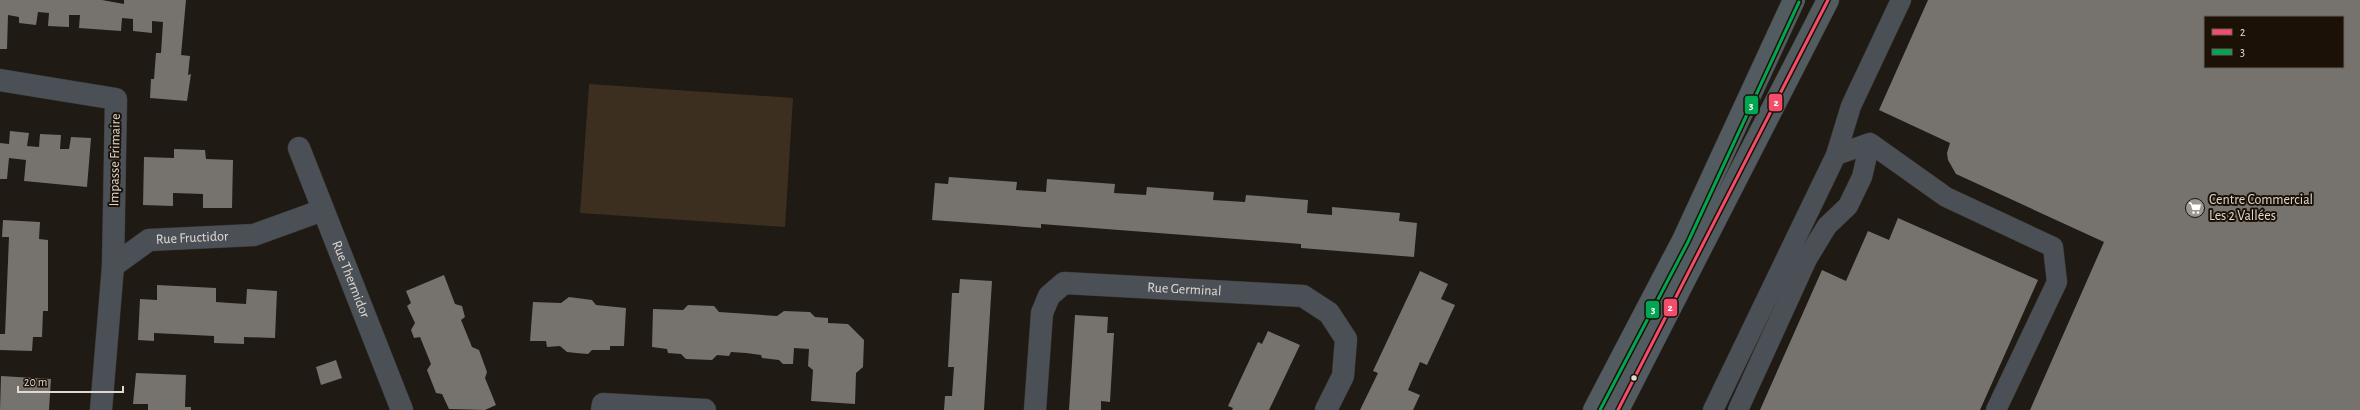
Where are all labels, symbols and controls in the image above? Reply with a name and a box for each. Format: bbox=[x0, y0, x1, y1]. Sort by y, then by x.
legend bbox=[2204, 16, 2344, 68]
text: 2 bbox=[2240, 26, 2246, 38]
text: 3 bbox=[2240, 46, 2245, 58]
line badge: 2 bbox=[1768, 93, 1783, 112]
line badge: 3 bbox=[1744, 95, 1759, 115]
text: 2 bbox=[1773, 97, 1779, 108]
text: 3 bbox=[1749, 100, 1754, 111]
street label: Impasse Frimaire bbox=[107, 113, 123, 207]
place label: Centre Commercial Les 2 Vallées bbox=[2209, 193, 2313, 223]
supermarket icon: Centre Commercial Les 2 Vallées bbox=[2184, 197, 2206, 219]
street label: Rue Fructidor bbox=[156, 229, 229, 247]
street label: Rue Thermidor bbox=[329, 239, 372, 320]
street label: Rue Germinal bbox=[1147, 281, 1222, 299]
line badge: 2 bbox=[1663, 298, 1678, 317]
line badge: 3 bbox=[1645, 300, 1660, 319]
text: 2 bbox=[1667, 302, 1673, 313]
text: 3 bbox=[1651, 304, 1656, 315]
scale bar bbox=[18, 368, 123, 394]
unlabelled marker bbox=[1629, 373, 1639, 383]
text: 20 m bbox=[24, 376, 47, 388]

